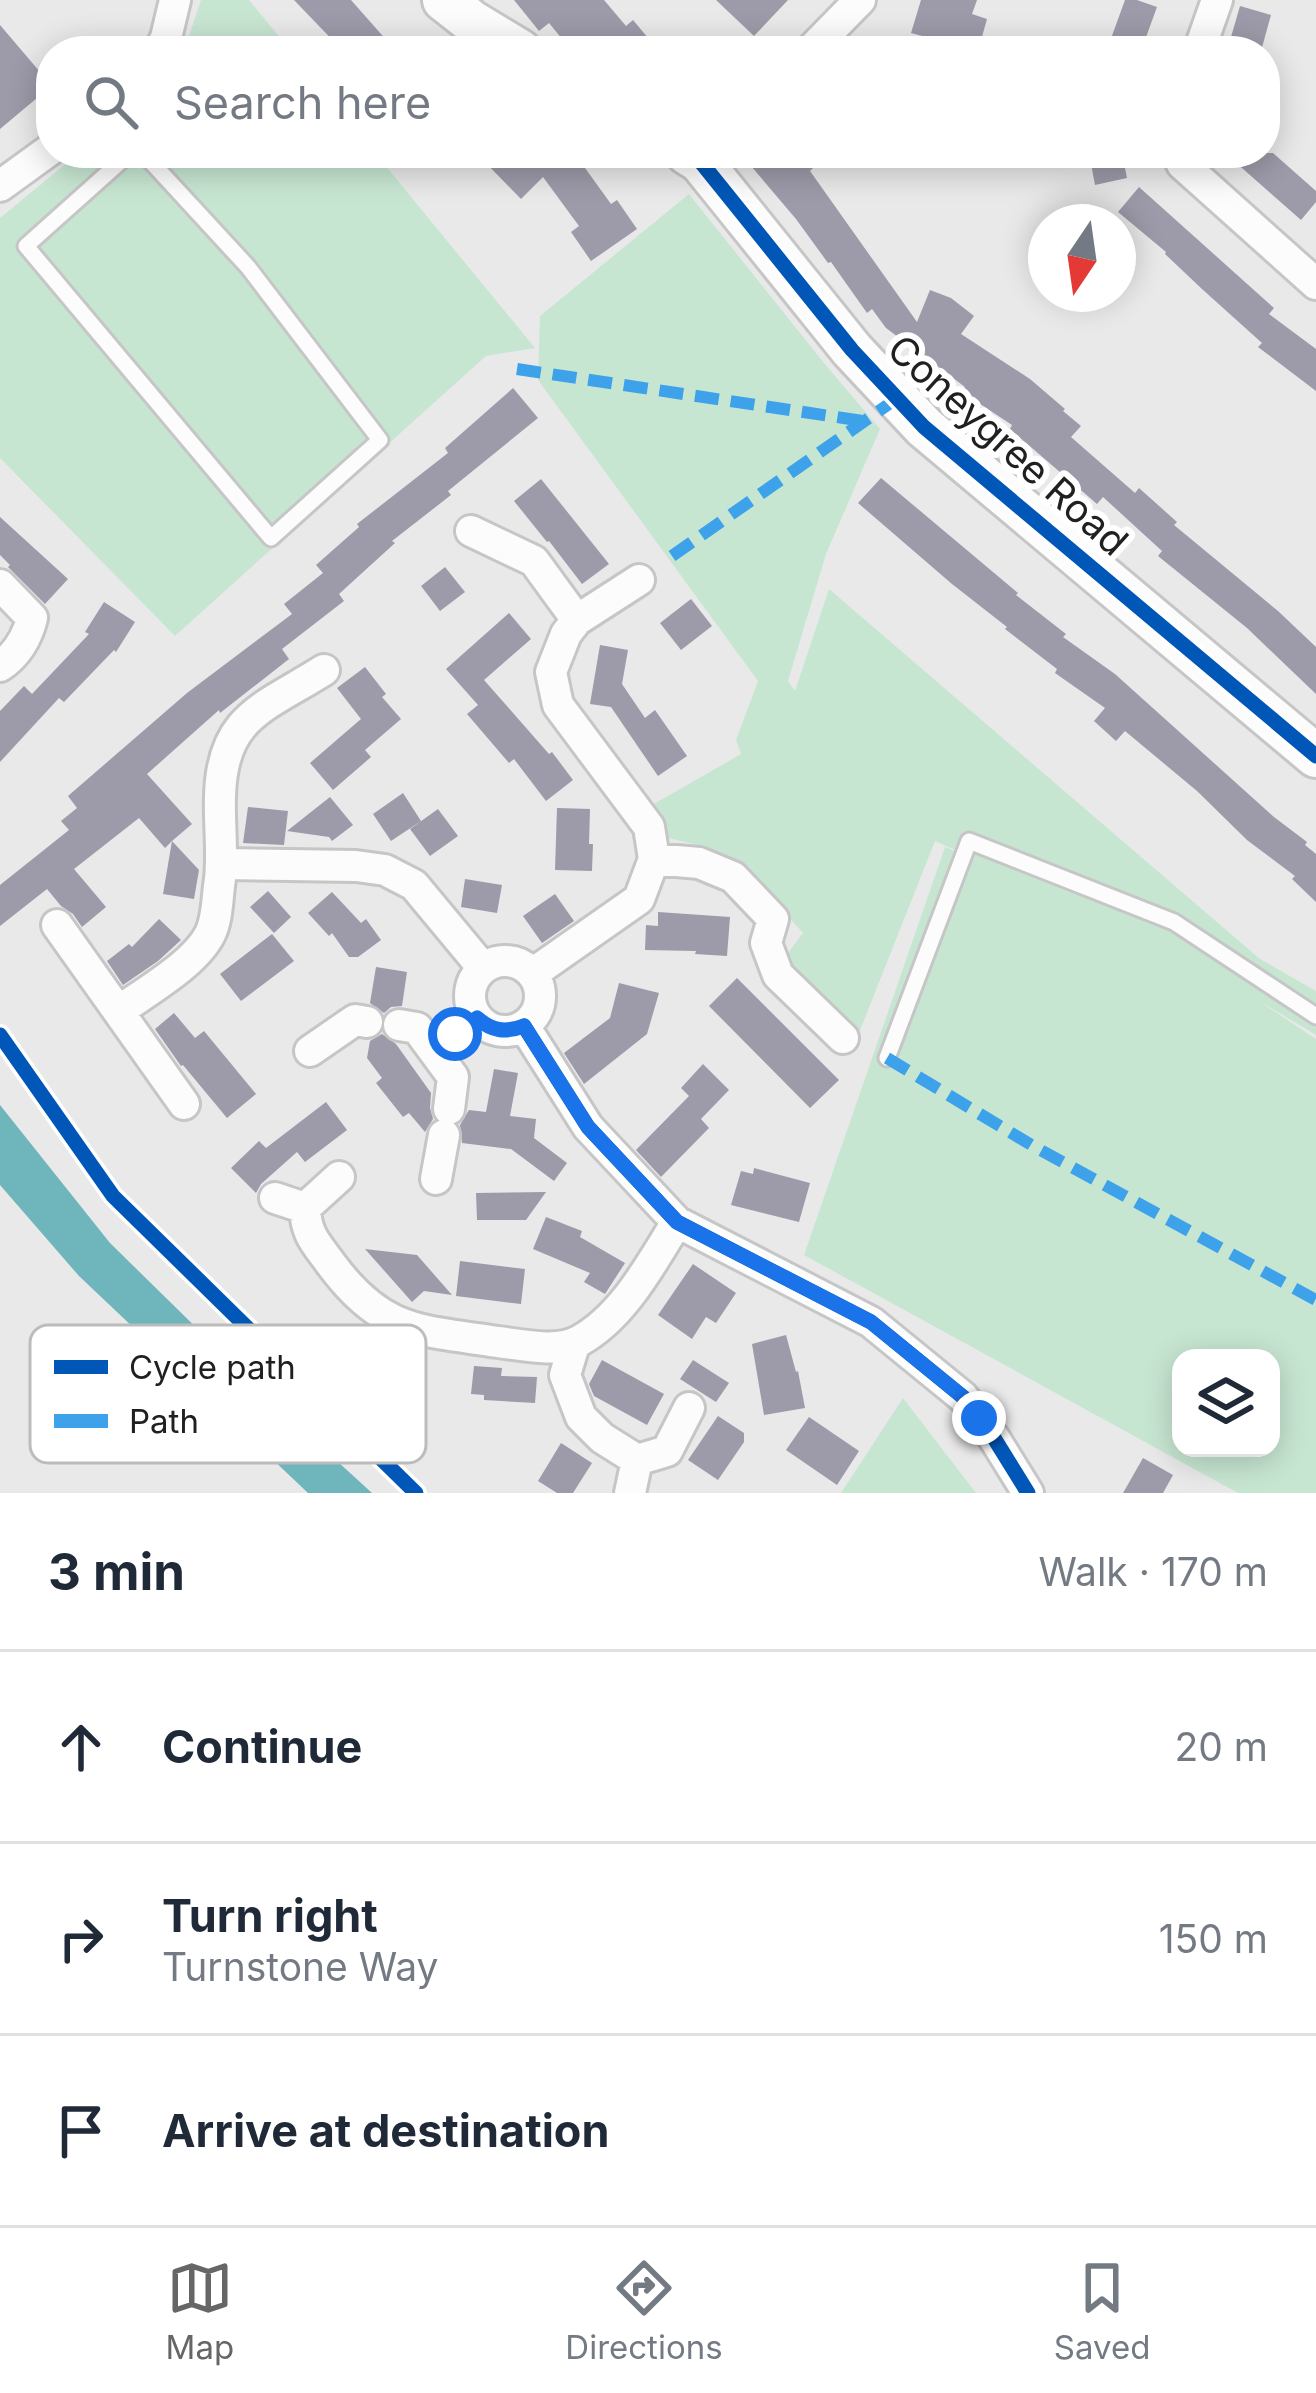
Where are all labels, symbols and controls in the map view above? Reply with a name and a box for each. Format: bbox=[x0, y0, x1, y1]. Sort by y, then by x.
search box bbox=[36, 36, 1280, 168]
icon: search bbox=[78, 69, 144, 135]
text: Search here bbox=[174, 75, 431, 130]
north arrow bbox=[1028, 204, 1136, 312]
street label: Coneygree Road bbox=[879, 325, 1138, 565]
route start bbox=[428, 1007, 482, 1061]
legend bbox=[30, 1325, 426, 1463]
text: Cycle path bbox=[129, 1347, 296, 1387]
map controls bbox=[1172, 1349, 1280, 1457]
button: layers bbox=[1172, 1349, 1280, 1457]
route end bbox=[952, 1391, 1006, 1445]
text: Path bbox=[129, 1401, 199, 1441]
text: 3 min bbox=[48, 1541, 185, 1602]
text: Walk · 170 m bbox=[1039, 1548, 1268, 1595]
icon: ahead bbox=[48, 1714, 114, 1780]
text: Continue bbox=[162, 1719, 362, 1774]
text: 20 m bbox=[1174, 1723, 1268, 1770]
text: Turn right bbox=[162, 1888, 378, 1943]
icon: right bbox=[48, 1906, 114, 1972]
text: 150 m bbox=[1159, 1915, 1268, 1962]
text: Turnstone Way bbox=[162, 1943, 439, 1990]
icon: arrive bbox=[48, 2098, 114, 2164]
text: Arrive at destination bbox=[162, 2103, 609, 2158]
tab: Map bbox=[166, 2255, 234, 2367]
tab: Directions bbox=[565, 2255, 723, 2367]
tab: Saved bbox=[1054, 2255, 1150, 2367]

